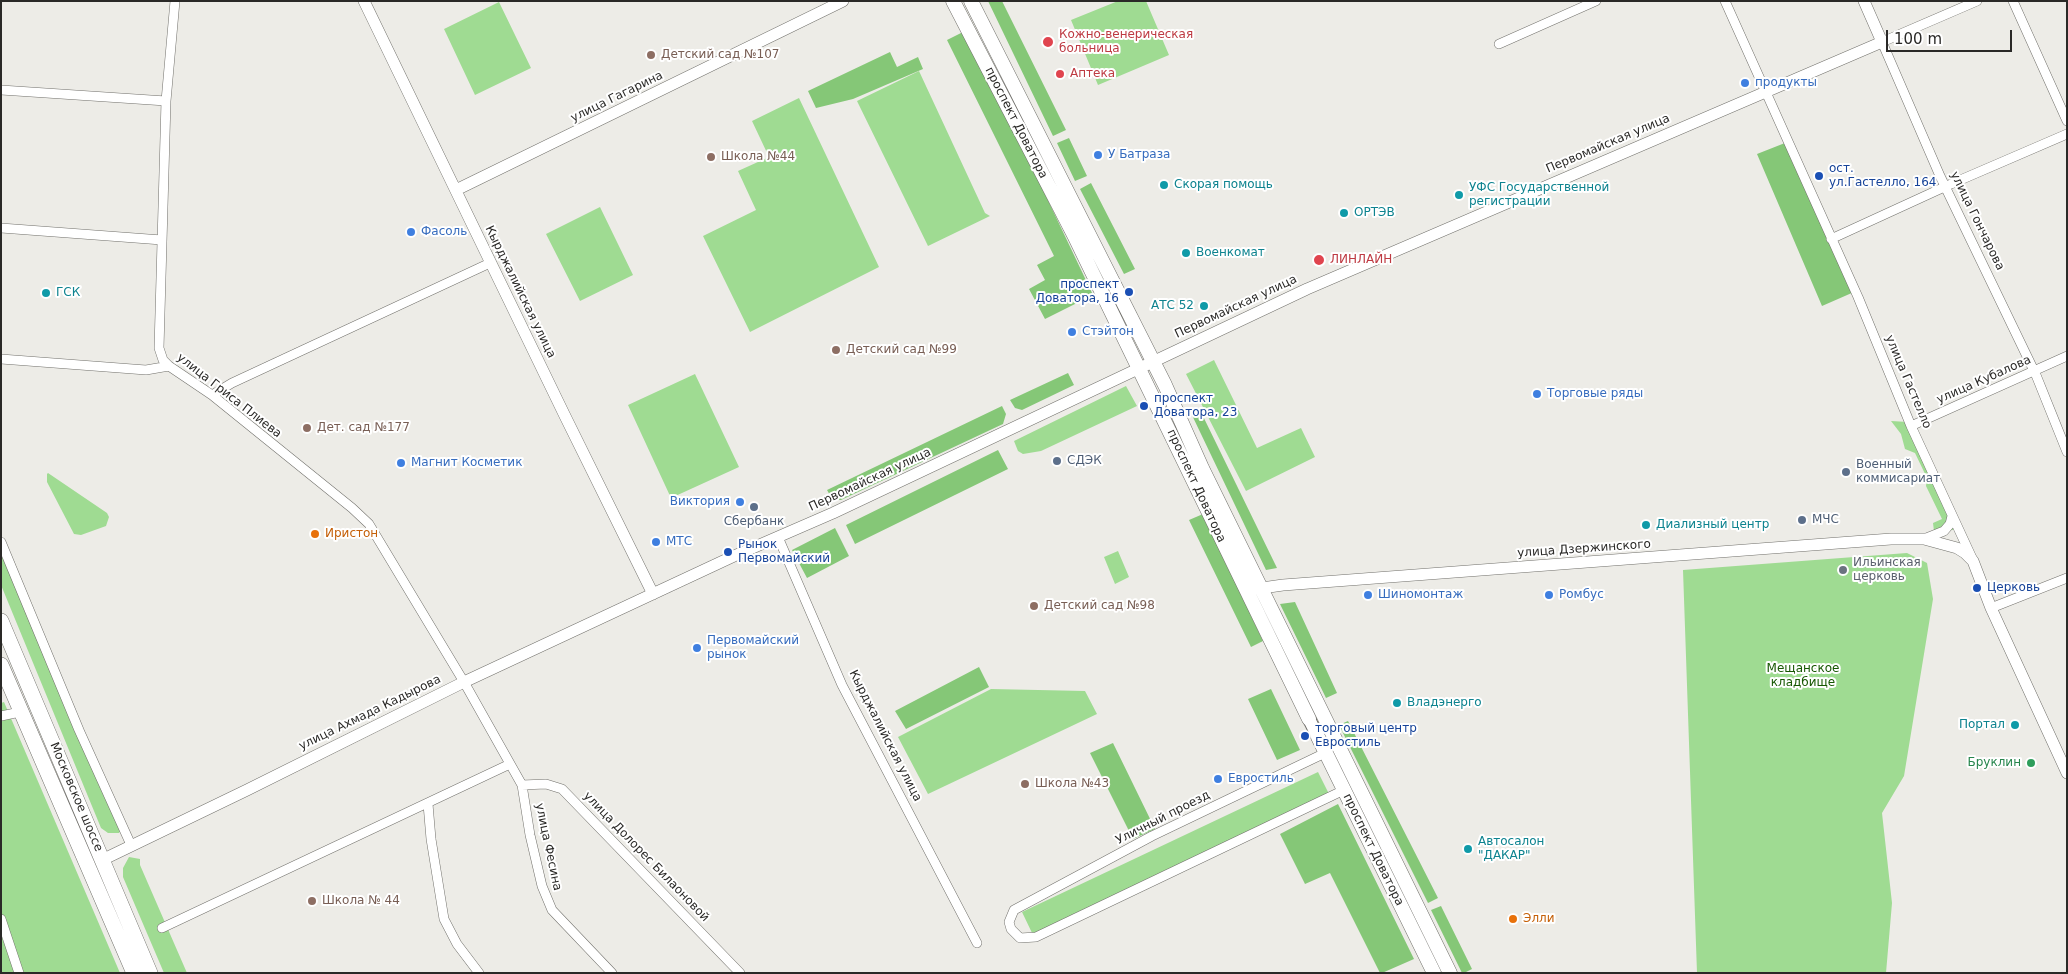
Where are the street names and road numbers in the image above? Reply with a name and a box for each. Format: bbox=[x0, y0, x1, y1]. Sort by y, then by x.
street label: проспект Доватора bbox=[982, 65, 1050, 181]
street label: улица Гагарина bbox=[569, 68, 665, 126]
street label: Первомайская улица bbox=[1544, 111, 1672, 177]
street label: улица Гончарова bbox=[1947, 169, 2007, 273]
street label: Кырджалийская улица bbox=[482, 223, 558, 361]
street label: Первомайская улица bbox=[1173, 272, 1299, 342]
street label: улица Гастелло bbox=[1882, 333, 1934, 431]
street label: улица Гриса Плиева bbox=[174, 351, 284, 441]
street label: улица Кубалова bbox=[1935, 353, 2033, 407]
street label: проспект Доватора bbox=[1163, 427, 1229, 545]
street label: Первомайская улица bbox=[807, 445, 933, 515]
street label: улица Дзержинского bbox=[1517, 537, 1651, 561]
street label: Кырджалийская улица bbox=[846, 668, 924, 804]
street label: улица Ахмада Кадырова bbox=[297, 672, 443, 754]
street label: Московское шоссе bbox=[46, 740, 106, 854]
street label: Уличный проезд bbox=[1114, 788, 1212, 848]
street label: улица Долорес Билаоновой bbox=[580, 789, 712, 925]
street label: проспект Доватора bbox=[1340, 792, 1406, 908]
street label: улица Фесина bbox=[532, 802, 564, 892]

